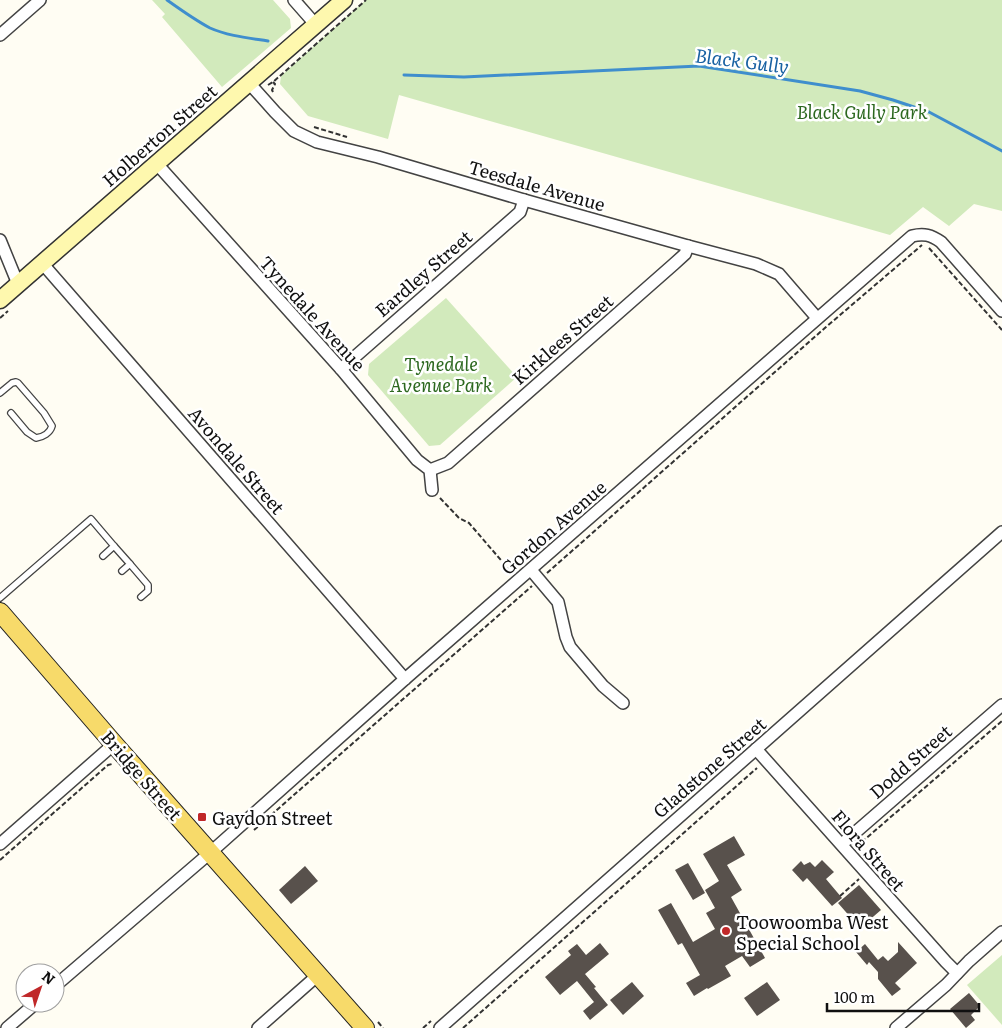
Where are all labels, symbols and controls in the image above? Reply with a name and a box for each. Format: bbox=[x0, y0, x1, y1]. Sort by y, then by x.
water label: Black Gully bbox=[693, 40, 791, 80]
street label: Holberton Street bbox=[96, 77, 223, 193]
park label: Black Gully Park bbox=[796, 98, 928, 125]
street label: Teesdale Avenue bbox=[465, 153, 609, 217]
street label: Eardley Street bbox=[369, 223, 478, 323]
street label: Tynedale Avenue bbox=[254, 249, 372, 377]
street label: Kirklees Street bbox=[506, 287, 619, 391]
park label: Tynedale Avenue Park bbox=[389, 350, 493, 398]
street label: Avondale Street bbox=[183, 400, 292, 520]
street label: Gordon Avenue bbox=[494, 473, 612, 581]
street label: Gladstone Street bbox=[647, 710, 772, 824]
street label: Dodd Street bbox=[863, 717, 958, 804]
street label: Bridge Street bbox=[95, 724, 189, 826]
street label: Flora Street bbox=[826, 803, 913, 897]
place label: Gaydon Street bbox=[212, 804, 333, 831]
marker: Gaydon Street bbox=[196, 811, 208, 823]
place label: Toowoomba West Special School bbox=[736, 908, 889, 956]
marker: Toowoomba West Special School bbox=[720, 925, 732, 937]
north arrow bbox=[15, 963, 65, 1013]
text: N bbox=[38, 966, 60, 989]
scale bar bbox=[827, 980, 980, 1012]
text: 100 m bbox=[834, 985, 875, 1008]

